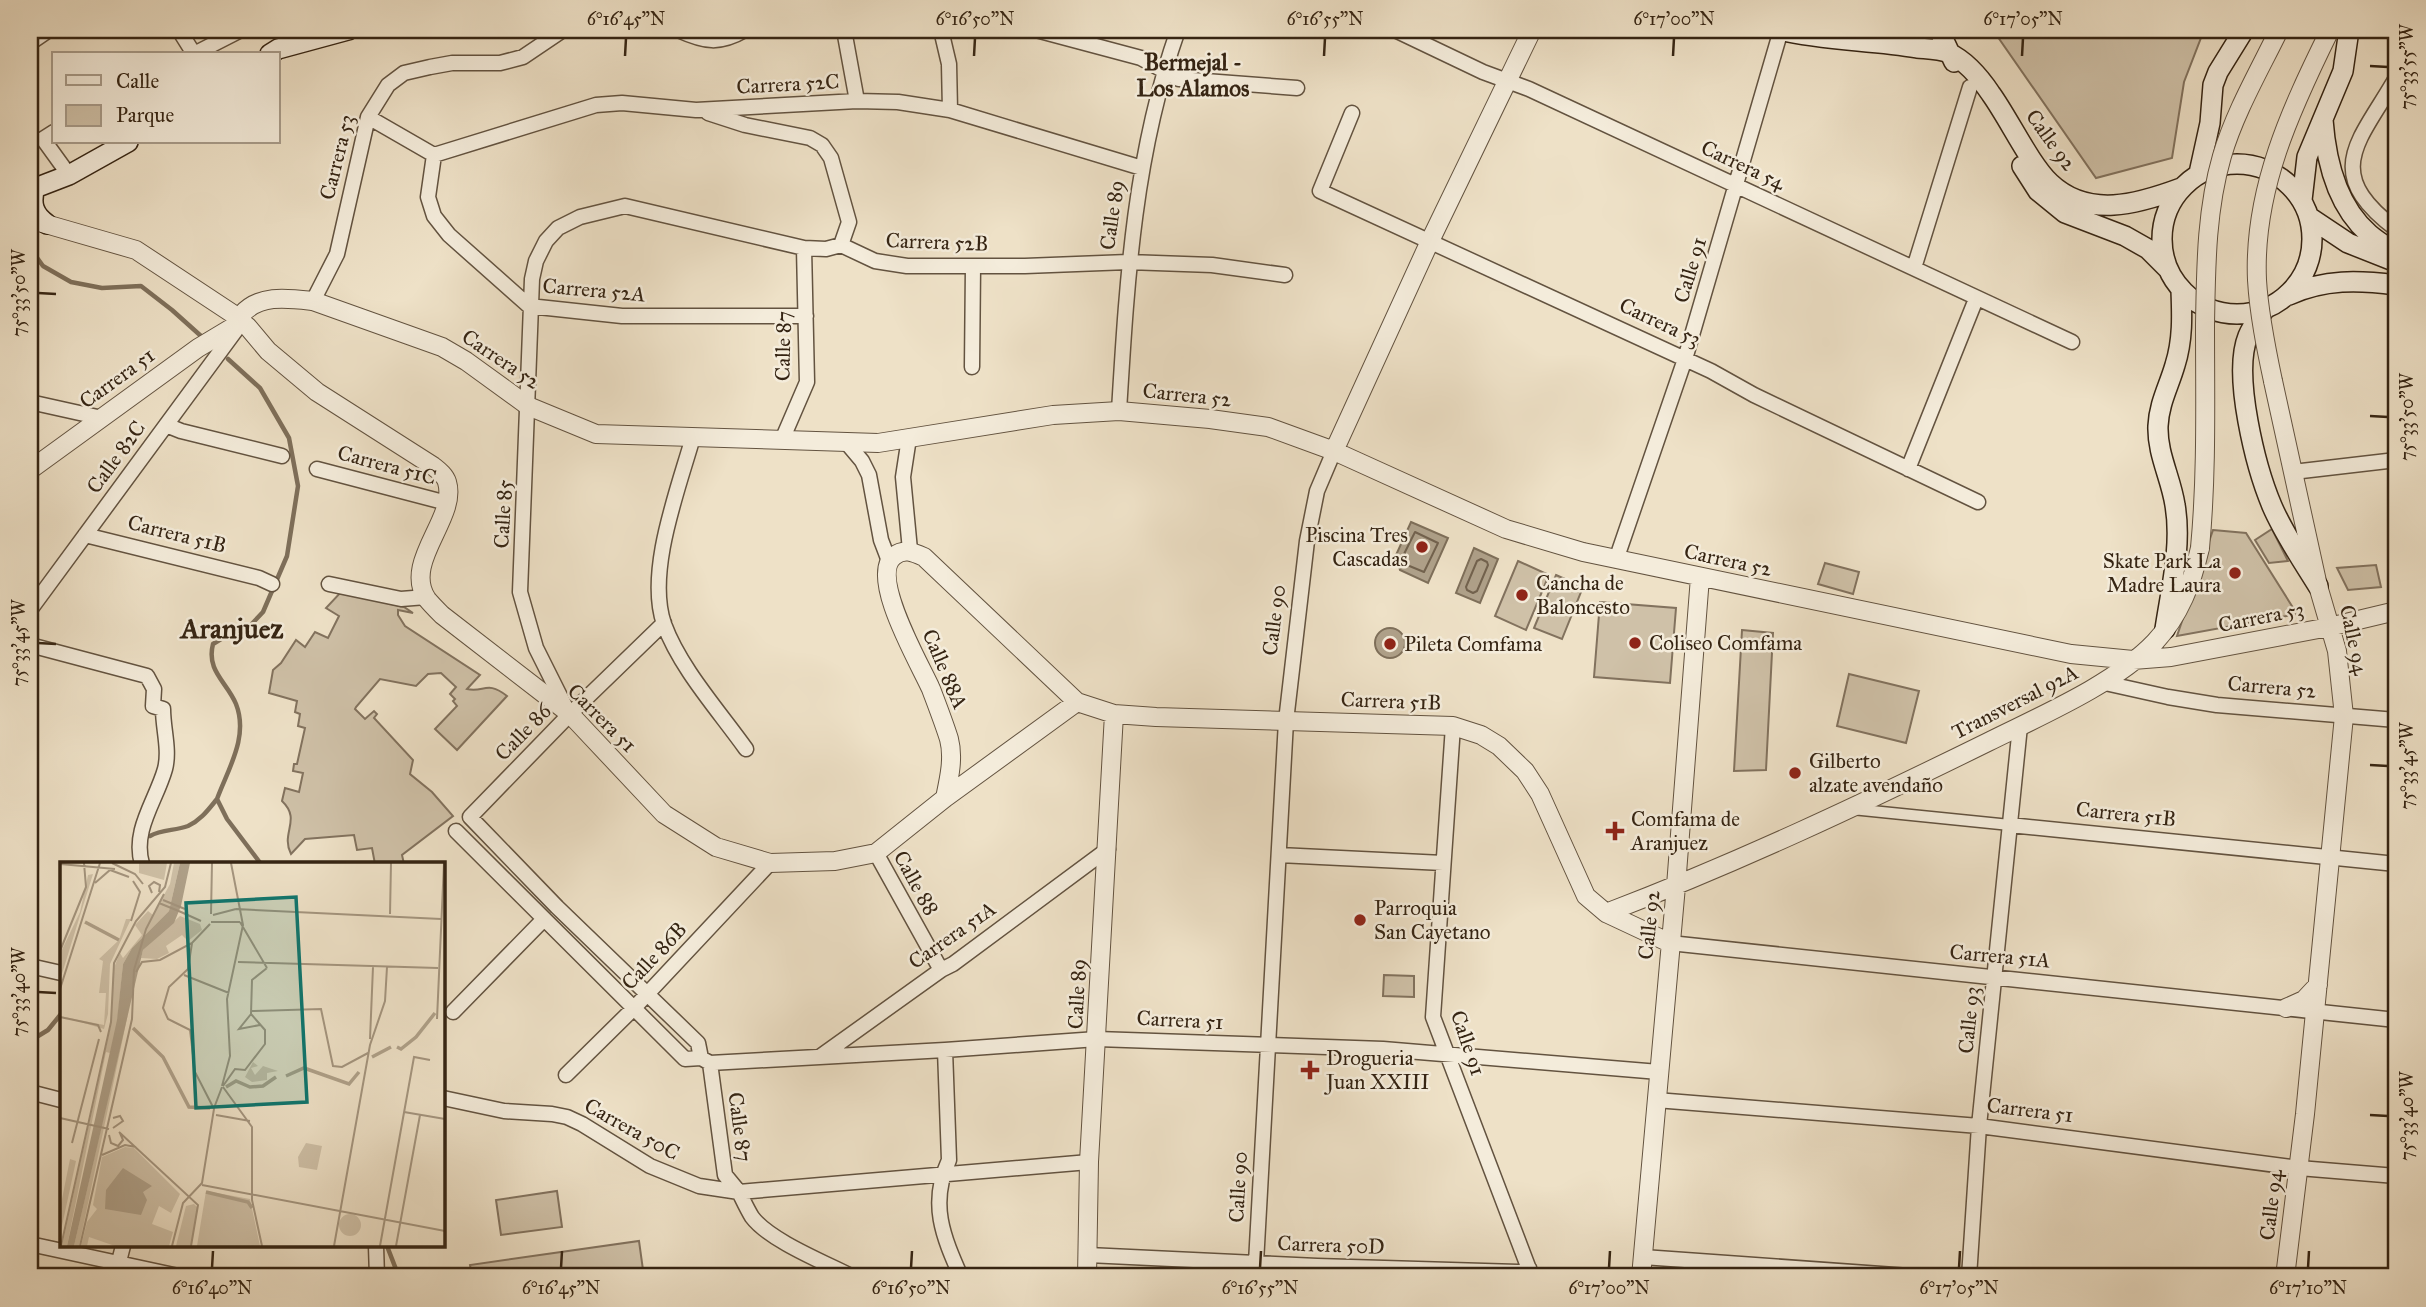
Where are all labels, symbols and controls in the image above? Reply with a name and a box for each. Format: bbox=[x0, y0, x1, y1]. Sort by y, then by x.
text: 6°16'45"N bbox=[587, 8, 665, 30]
text: 6°16'50"N bbox=[935, 8, 1015, 30]
text: 6°16'55"N bbox=[1287, 8, 1363, 30]
text: 6°17'00"N bbox=[1633, 8, 1715, 30]
text: 6°17'05"N bbox=[1983, 8, 2063, 30]
text: 75°33'55"W bbox=[2396, 23, 2418, 110]
district label: Bermejal - Los Alamos bbox=[1137, 48, 1250, 102]
legend bbox=[52, 52, 280, 144]
text: Calle bbox=[116, 68, 159, 94]
street label: Carrera 52C bbox=[736, 68, 840, 100]
text: Parque bbox=[116, 102, 175, 128]
street label: Calle 92 bbox=[2020, 104, 2082, 176]
street label: Carrera 53 bbox=[314, 112, 360, 202]
street label: Carrera 54 bbox=[1697, 134, 1790, 196]
street label: Calle 89 bbox=[1094, 178, 1130, 252]
street label: Carrera 52B bbox=[885, 227, 989, 257]
street label: Calle 91 bbox=[1668, 234, 1712, 306]
text: 75°33'50"W bbox=[8, 248, 30, 337]
street label: Carrera 52A bbox=[542, 273, 646, 307]
street label: Carrera 53 bbox=[1615, 292, 1705, 352]
street label: Calle 87 bbox=[769, 311, 797, 381]
street label: Carrera 52 bbox=[457, 323, 546, 395]
street label: Carrera 51 bbox=[74, 342, 160, 414]
text: 75°33'50"W bbox=[2396, 372, 2418, 461]
street label: Carrera 52 bbox=[1141, 377, 1233, 413]
street label: Calle 82C bbox=[81, 416, 151, 498]
street label: Carrera 51C bbox=[335, 439, 439, 491]
street label: Calle 85 bbox=[488, 479, 518, 549]
street label: Carrera 51B bbox=[125, 509, 229, 559]
place label: Piscina Tres Cascadas bbox=[1305, 522, 1408, 572]
street label: Carrera 52 bbox=[1682, 538, 1775, 582]
marker: Piscina Tres Cascadas bbox=[1414, 539, 1430, 555]
place label: Skate Park La Madre Laura bbox=[2103, 548, 2221, 598]
marker: Skate Park La Madre Laura bbox=[2227, 565, 2243, 581]
place label: Cancha de Baloncesto bbox=[1536, 570, 1630, 620]
street label: Calle 90 bbox=[1257, 583, 1291, 657]
marker: Cancha de Baloncesto bbox=[1514, 587, 1530, 603]
street label: Carrera 53 bbox=[2216, 596, 2306, 638]
text: 75°33'45"W bbox=[8, 598, 30, 687]
street label: Calle 94 bbox=[2334, 603, 2374, 679]
district label: Aranjuez bbox=[179, 611, 283, 646]
street label: Calle 88A bbox=[917, 625, 973, 713]
place label: Coliseo Comfama bbox=[1649, 630, 1802, 656]
place label: Pileta Comfama bbox=[1404, 631, 1542, 657]
marker: Coliseo Comfama bbox=[1627, 635, 1643, 651]
marker: Pileta Comfama bbox=[1382, 636, 1398, 652]
street label: Transversal 92A bbox=[1947, 659, 2083, 745]
street label: Carrera 52 bbox=[2227, 670, 2318, 704]
street label: Carrera 51 bbox=[562, 678, 642, 758]
street label: Carrera 51B bbox=[1340, 686, 1442, 716]
street label: Calle 86 bbox=[489, 697, 557, 766]
text: 75°33'45"W bbox=[2396, 721, 2418, 810]
place label: Gilberto alzate avendaño bbox=[1809, 748, 1943, 798]
marker: Gilberto alzate avendaño bbox=[1787, 765, 1803, 781]
street label: Carrera 51B bbox=[2075, 796, 2177, 832]
place label: Comfama de Aranjuez bbox=[1630, 806, 1740, 856]
marker: Comfama de Aranjuez bbox=[1605, 821, 1625, 841]
street label: Calle 88 bbox=[888, 846, 944, 920]
inset map bbox=[60, 862, 444, 1248]
street label: Calle 92 bbox=[1632, 889, 1666, 961]
street label: Carrera 51A bbox=[903, 895, 1001, 975]
place label: Parroquia San Cayetano bbox=[1374, 895, 1491, 945]
marker: Parroquia San Cayetano bbox=[1352, 912, 1368, 928]
street label: Calle 86B bbox=[616, 917, 692, 995]
street label: Carrera 51A bbox=[1949, 939, 2051, 973]
text: 75°33'40"W bbox=[8, 946, 30, 1037]
street label: Calle 89 bbox=[1062, 958, 1092, 1030]
street label: Calle 93 bbox=[1953, 985, 1985, 1055]
street label: Carrera 51 bbox=[1136, 1005, 1224, 1035]
street label: Calle 91 bbox=[1445, 1007, 1491, 1079]
place label: Drogueria Juan XXIII bbox=[1324, 1045, 1430, 1095]
marker: Drogueria Juan XXIII bbox=[1300, 1060, 1320, 1080]
text: 75°33'40"W bbox=[2396, 1070, 2418, 1161]
street label: Calle 87 bbox=[722, 1090, 758, 1164]
street label: Carrera 50C bbox=[580, 1092, 684, 1166]
street label: Carrera 51 bbox=[1985, 1092, 2075, 1128]
street label: Calle 90 bbox=[1223, 1151, 1253, 1223]
street label: Calle 94 bbox=[2254, 1167, 2288, 1242]
street label: Carrera 50D bbox=[1277, 1230, 1385, 1260]
text: 6°16'40"N bbox=[172, 1277, 252, 1299]
text: 6°16'45"N bbox=[522, 1277, 600, 1299]
text: 6°16'50"N bbox=[871, 1277, 951, 1299]
text: 6°16'55"N bbox=[1222, 1277, 1298, 1299]
text: 6°17'00"N bbox=[1568, 1277, 1650, 1299]
text: 6°17'05"N bbox=[1919, 1277, 1999, 1299]
text: 6°17'10"N bbox=[2269, 1277, 2347, 1299]

